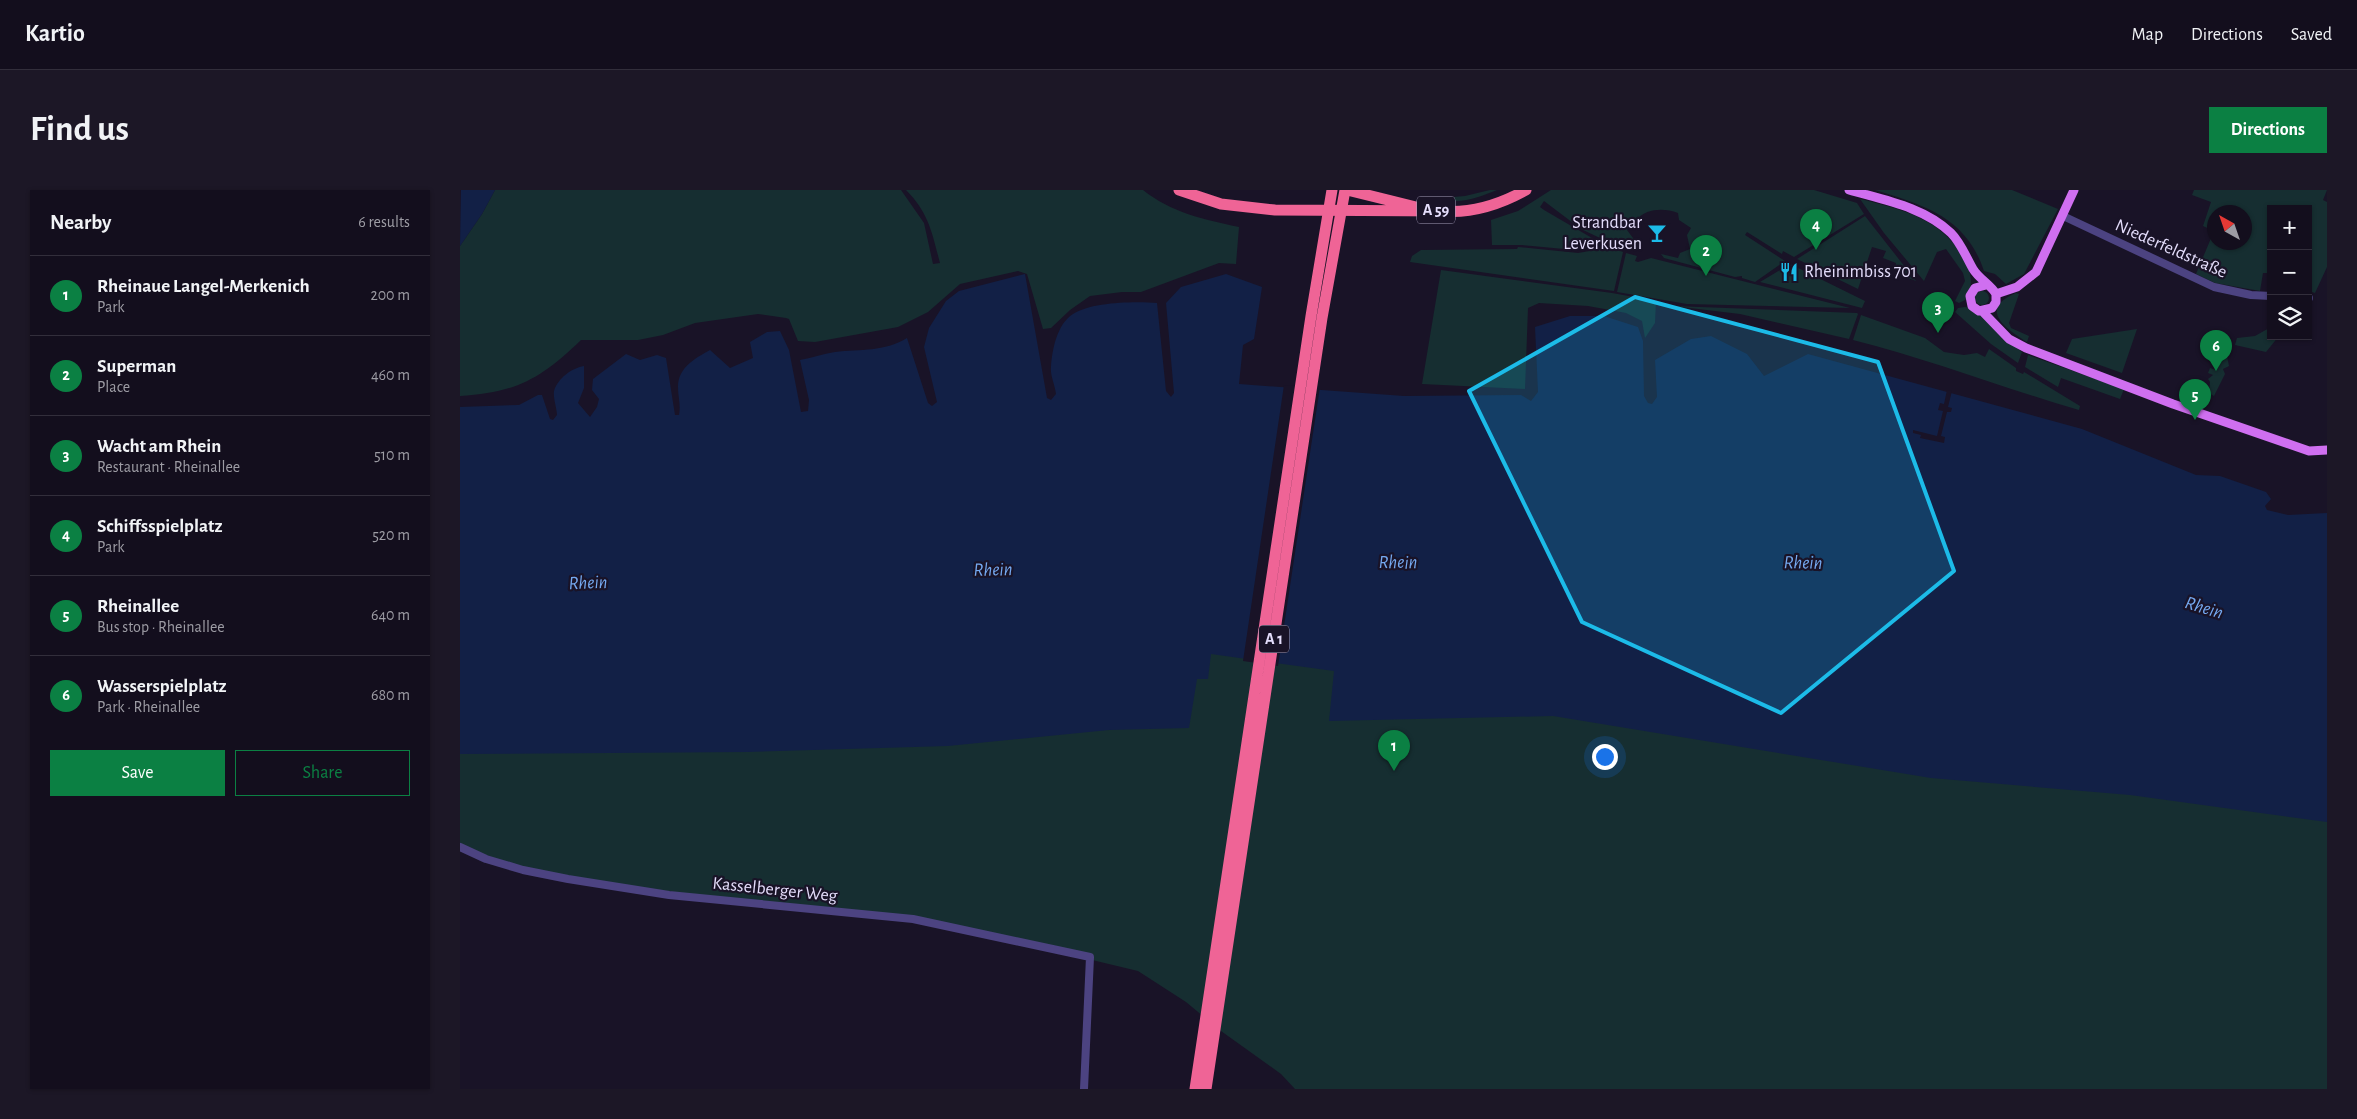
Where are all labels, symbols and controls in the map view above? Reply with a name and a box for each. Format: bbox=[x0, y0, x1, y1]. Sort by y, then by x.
text: Kartio bbox=[25, 22, 85, 46]
text: Map bbox=[2132, 26, 2163, 44]
text: Directions bbox=[2191, 26, 2263, 44]
text: Saved bbox=[2291, 26, 2332, 44]
button: Directions bbox=[2209, 107, 2327, 153]
text: Find us bbox=[30, 112, 129, 147]
road number: A 59 bbox=[1417, 196, 1455, 224]
north arrow bbox=[2207, 205, 2252, 250]
map controls bbox=[2267, 205, 2312, 340]
button: + bbox=[2267, 205, 2312, 250]
pin: 4 bbox=[1800, 209, 1832, 250]
text: Nearby bbox=[50, 212, 111, 233]
text: 6 results bbox=[358, 214, 410, 230]
place label: Strandbar Leverkusen bbox=[1563, 214, 1642, 253]
street label: Niederfeldstraße bbox=[2112, 216, 2230, 282]
bar icon: Strandbar Leverkusen bbox=[1646, 222, 1668, 244]
pin: 2 bbox=[1690, 235, 1722, 276]
button: − bbox=[2267, 250, 2312, 295]
restaurant icon: Rheinimbiss 701 bbox=[1778, 261, 1800, 283]
place label: Rheinimbiss 701 bbox=[1804, 263, 1917, 281]
text: Rheinaue Langel-Merkenich bbox=[97, 277, 310, 296]
text: 1 bbox=[63, 287, 69, 303]
text: 200 m bbox=[370, 287, 410, 303]
pin: 3 bbox=[1922, 292, 1954, 333]
button: layers bbox=[2267, 295, 2312, 340]
text: Park bbox=[97, 299, 125, 315]
pin: 6 bbox=[2200, 330, 2232, 371]
text: Superman bbox=[97, 357, 176, 376]
text: 2 bbox=[62, 367, 70, 383]
text: 460 m bbox=[371, 367, 410, 383]
text: Place bbox=[97, 379, 130, 395]
pin: 5 bbox=[2179, 379, 2211, 420]
text: Wacht am Rhein bbox=[97, 437, 221, 456]
text: 3 bbox=[63, 447, 69, 463]
text: 510 m bbox=[374, 447, 410, 463]
text: Restaurant · Rheinallee bbox=[97, 459, 240, 475]
text: Schiffsspielplatz bbox=[97, 517, 222, 536]
text: 4 bbox=[62, 527, 70, 543]
text: 520 m bbox=[372, 527, 410, 543]
text: Park bbox=[97, 539, 125, 555]
water label: Rhein bbox=[1379, 553, 1417, 572]
water label: Rhein bbox=[1783, 553, 1823, 573]
water label: Rhein bbox=[973, 560, 1013, 580]
water label: Rhein bbox=[568, 573, 608, 593]
water label: Rhein bbox=[2183, 593, 2225, 623]
text: Rheinallee bbox=[97, 597, 179, 616]
text: 5 bbox=[63, 607, 69, 623]
text: 640 m bbox=[371, 607, 410, 623]
text: Bus stop · Rheinallee bbox=[97, 619, 225, 635]
road number: A 1 bbox=[1259, 626, 1289, 652]
text: Wasserspielplatz bbox=[97, 677, 227, 696]
text: 6 bbox=[62, 687, 70, 703]
text: 680 m bbox=[371, 687, 410, 703]
text: Park · Rheinallee bbox=[97, 699, 200, 715]
pin: 1 bbox=[1378, 730, 1410, 771]
your location bbox=[1592, 744, 1618, 770]
button: Save bbox=[50, 750, 225, 796]
button: Share bbox=[235, 750, 410, 796]
street label: Kasselberger Weg bbox=[712, 874, 839, 906]

